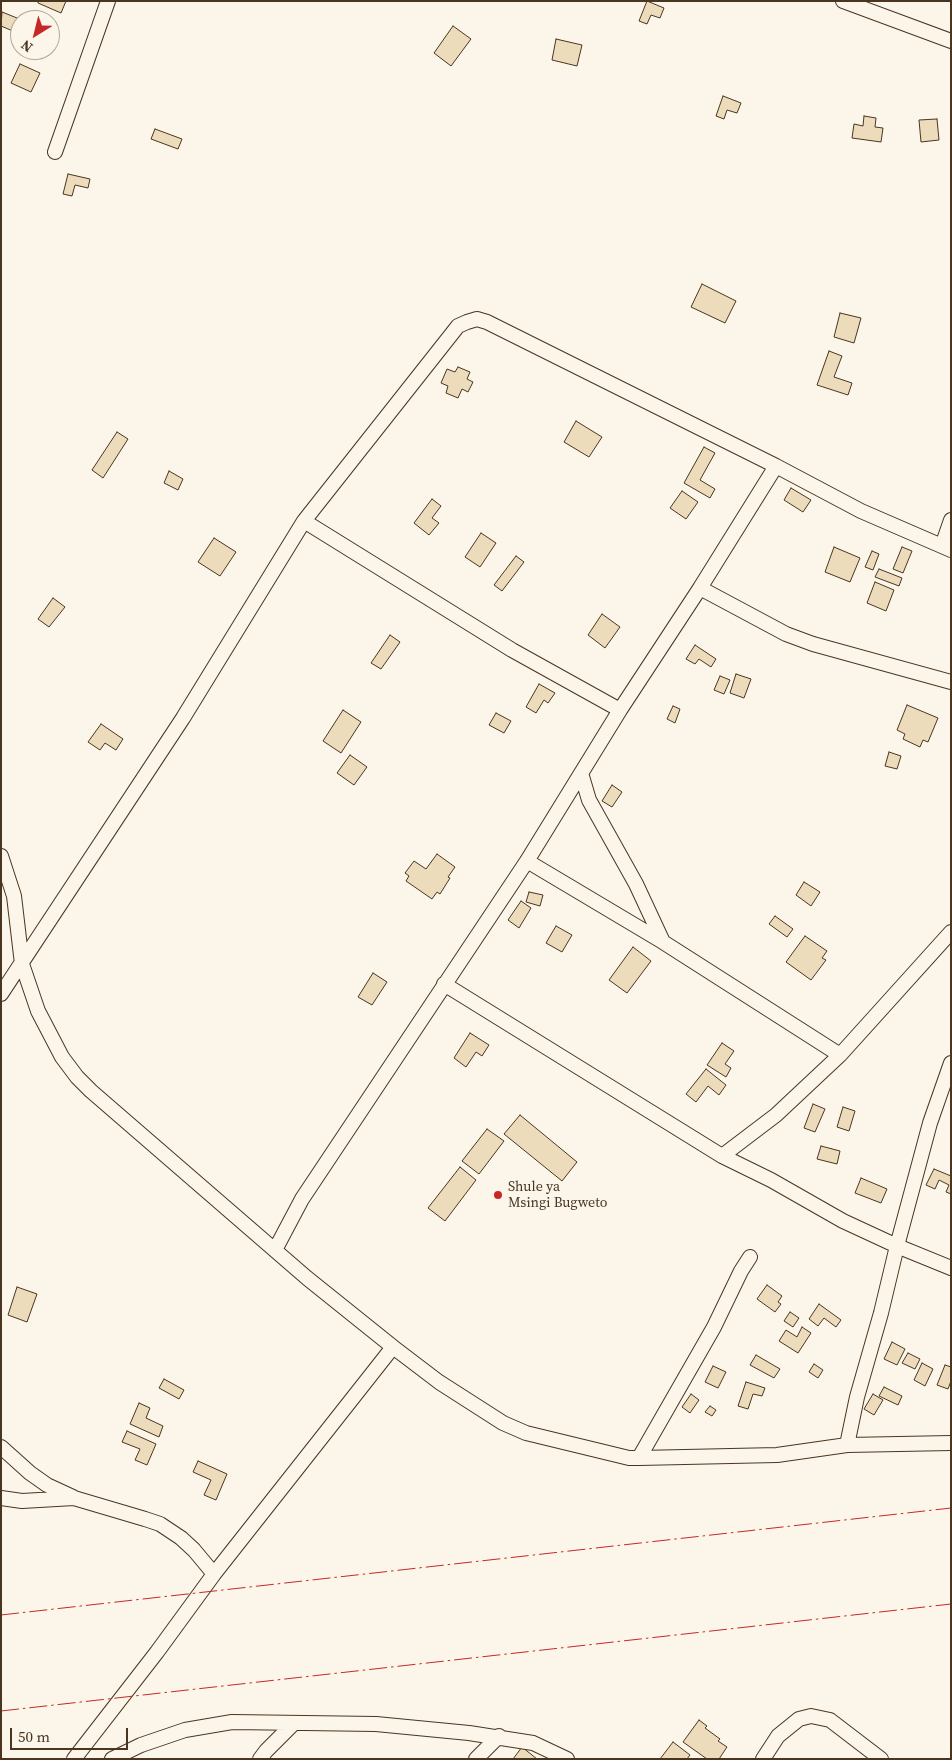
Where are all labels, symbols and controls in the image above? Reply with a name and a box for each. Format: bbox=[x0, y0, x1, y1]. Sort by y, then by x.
north arrow bbox=[10, 10, 60, 60]
text: N bbox=[17, 35, 37, 57]
place label: Shule ya Msingi Bugweto bbox=[508, 1179, 607, 1212]
marker: Shule ya Msingi Bugweto bbox=[492, 1189, 504, 1201]
scale bar bbox=[12, 1718, 130, 1750]
text: 50 m bbox=[18, 1726, 50, 1747]

